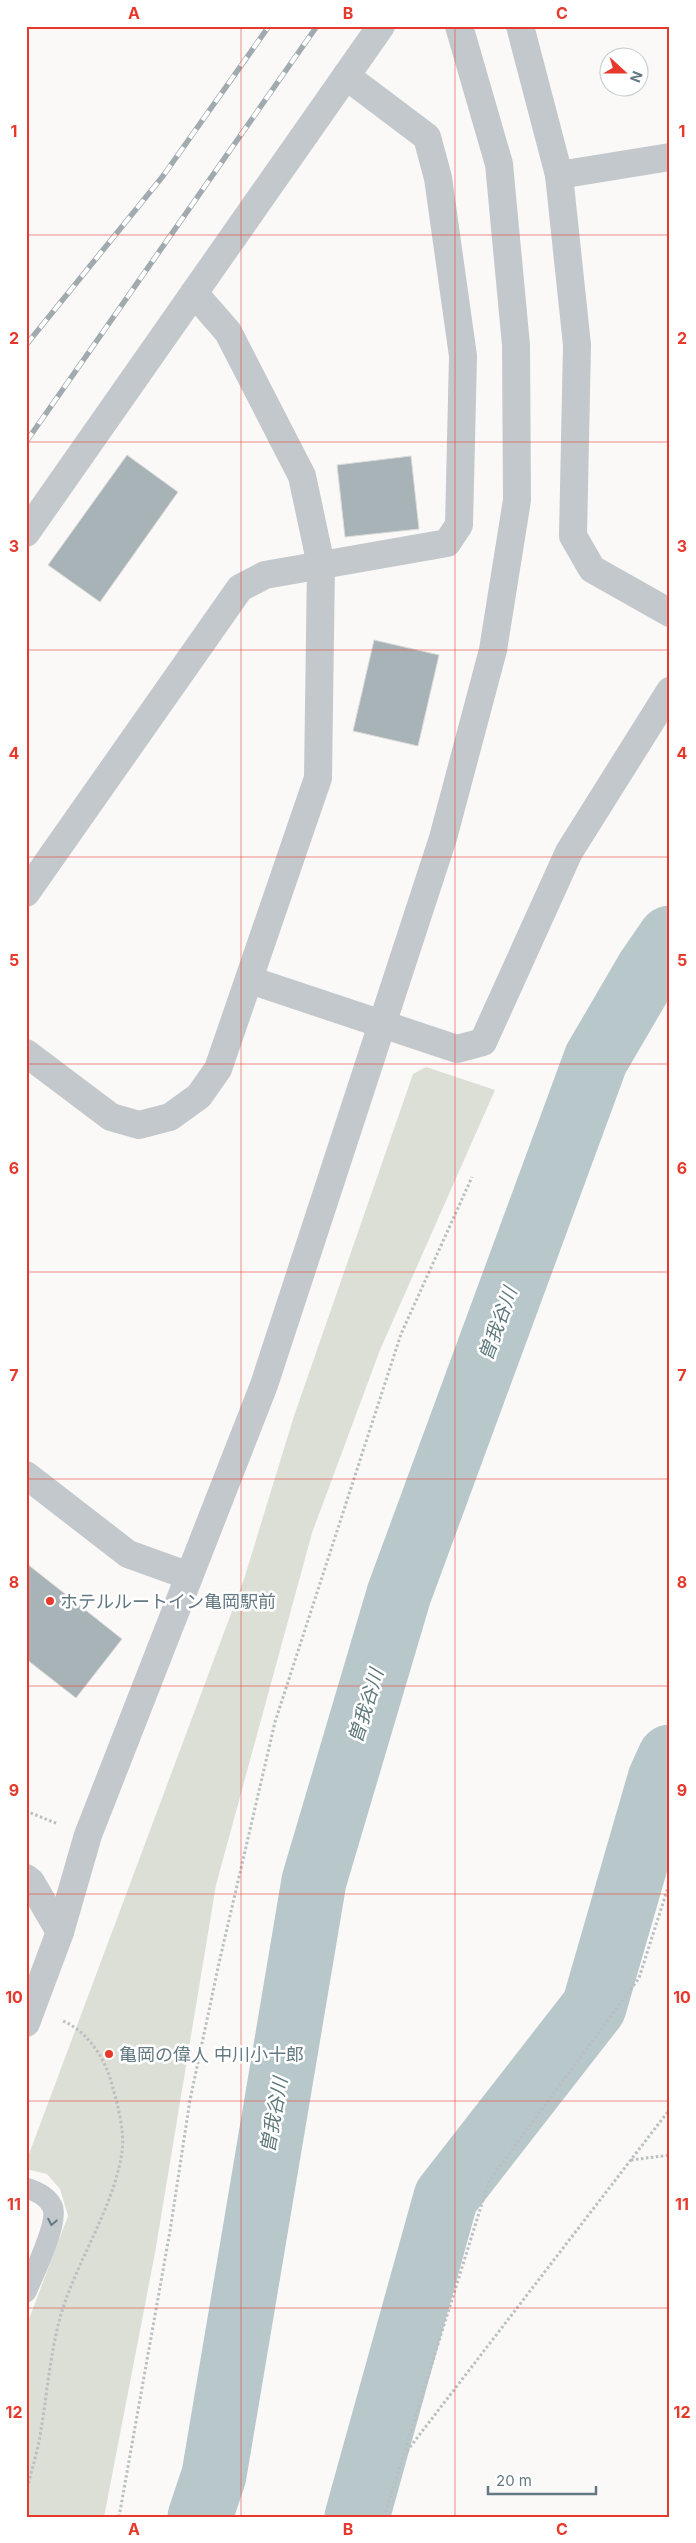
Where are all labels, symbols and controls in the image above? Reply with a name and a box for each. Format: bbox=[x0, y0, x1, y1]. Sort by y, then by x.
text: A bbox=[128, 3, 140, 23]
text: B bbox=[343, 3, 353, 23]
text: C bbox=[556, 3, 568, 23]
north arrow bbox=[598, 48, 648, 98]
text: N bbox=[627, 69, 646, 85]
text: 1 bbox=[11, 121, 17, 141]
text: 1 bbox=[679, 121, 685, 141]
text: 2 bbox=[9, 328, 19, 348]
text: 2 bbox=[677, 328, 687, 348]
text: 3 bbox=[9, 536, 19, 556]
text: 3 bbox=[677, 536, 687, 556]
text: 4 bbox=[9, 743, 20, 763]
text: 4 bbox=[677, 743, 688, 763]
text: 5 bbox=[9, 950, 19, 970]
text: 5 bbox=[677, 950, 687, 970]
text: 6 bbox=[9, 1158, 19, 1178]
text: 6 bbox=[677, 1158, 687, 1178]
water label: 曽我谷川 bbox=[474, 1282, 522, 1364]
text: 7 bbox=[9, 1365, 19, 1385]
text: 7 bbox=[677, 1365, 687, 1385]
text: 8 bbox=[9, 1572, 19, 1592]
text: 8 bbox=[677, 1572, 687, 1592]
place label: ホテルルートイン亀岡駅前 bbox=[60, 1591, 276, 1612]
marker: ホテルルートイン亀岡駅前 bbox=[44, 1595, 56, 1607]
water label: 曽我谷川 bbox=[344, 1664, 389, 1746]
text: 9 bbox=[9, 1780, 19, 1800]
text: 9 bbox=[677, 1780, 687, 1800]
text: 10 bbox=[5, 1987, 23, 2007]
text: 10 bbox=[673, 1987, 691, 2007]
place label: 亀岡の偉人 中川小十郎 bbox=[119, 2044, 304, 2065]
marker: 亀岡の偉人 中川小十郎 bbox=[103, 2048, 115, 2060]
water label: 曽我谷川 bbox=[256, 2074, 292, 2154]
text: 11 bbox=[7, 2194, 21, 2214]
text: 11 bbox=[675, 2194, 689, 2214]
one-way arrow bbox=[47, 2218, 57, 2226]
text: 12 bbox=[6, 2402, 22, 2422]
text: 12 bbox=[674, 2402, 690, 2422]
scale bar bbox=[488, 2463, 596, 2495]
text: 20 m bbox=[496, 2471, 532, 2490]
text: A bbox=[128, 2519, 140, 2539]
text: B bbox=[343, 2519, 353, 2539]
text: C bbox=[556, 2519, 568, 2539]

